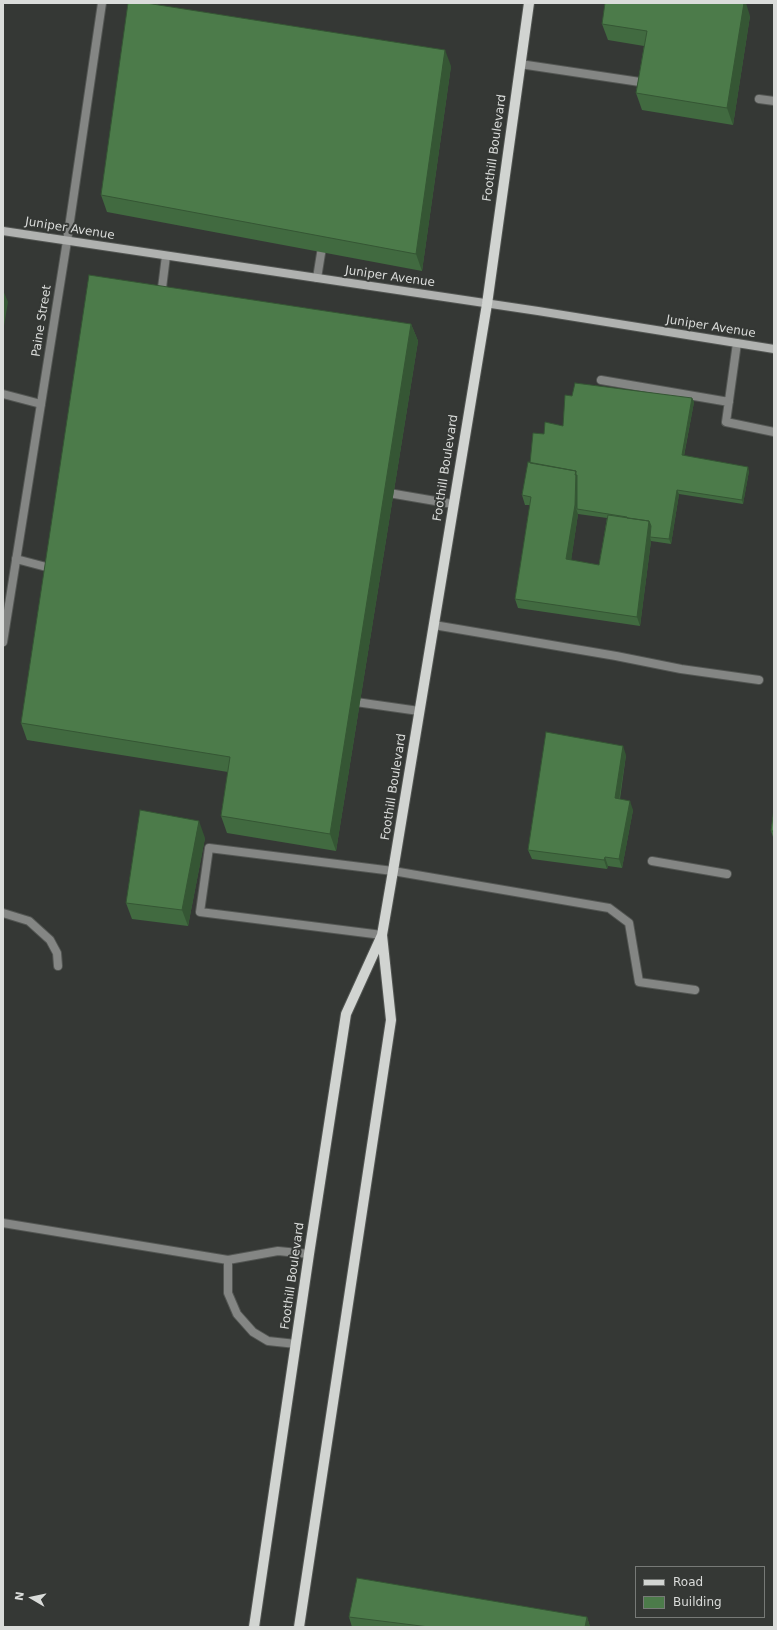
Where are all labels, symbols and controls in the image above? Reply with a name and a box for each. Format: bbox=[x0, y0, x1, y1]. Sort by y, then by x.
street label: Foothill Boulevard bbox=[480, 94, 510, 202]
street label: Juniper Avenue bbox=[24, 215, 116, 243]
street label: Juniper Avenue bbox=[344, 264, 436, 290]
street label: Paine Street bbox=[29, 284, 55, 358]
street label: Juniper Avenue bbox=[665, 313, 757, 341]
street label: Foothill Boulevard bbox=[430, 414, 462, 522]
street label: Foothill Boulevard bbox=[378, 733, 410, 841]
street label: Foothill Boulevard bbox=[278, 1222, 308, 1330]
legend bbox=[635, 1566, 765, 1618]
text: Road bbox=[673, 1575, 703, 1589]
north arrow bbox=[12, 1578, 52, 1618]
text: N bbox=[13, 1590, 27, 1602]
text: Building bbox=[673, 1595, 722, 1609]

